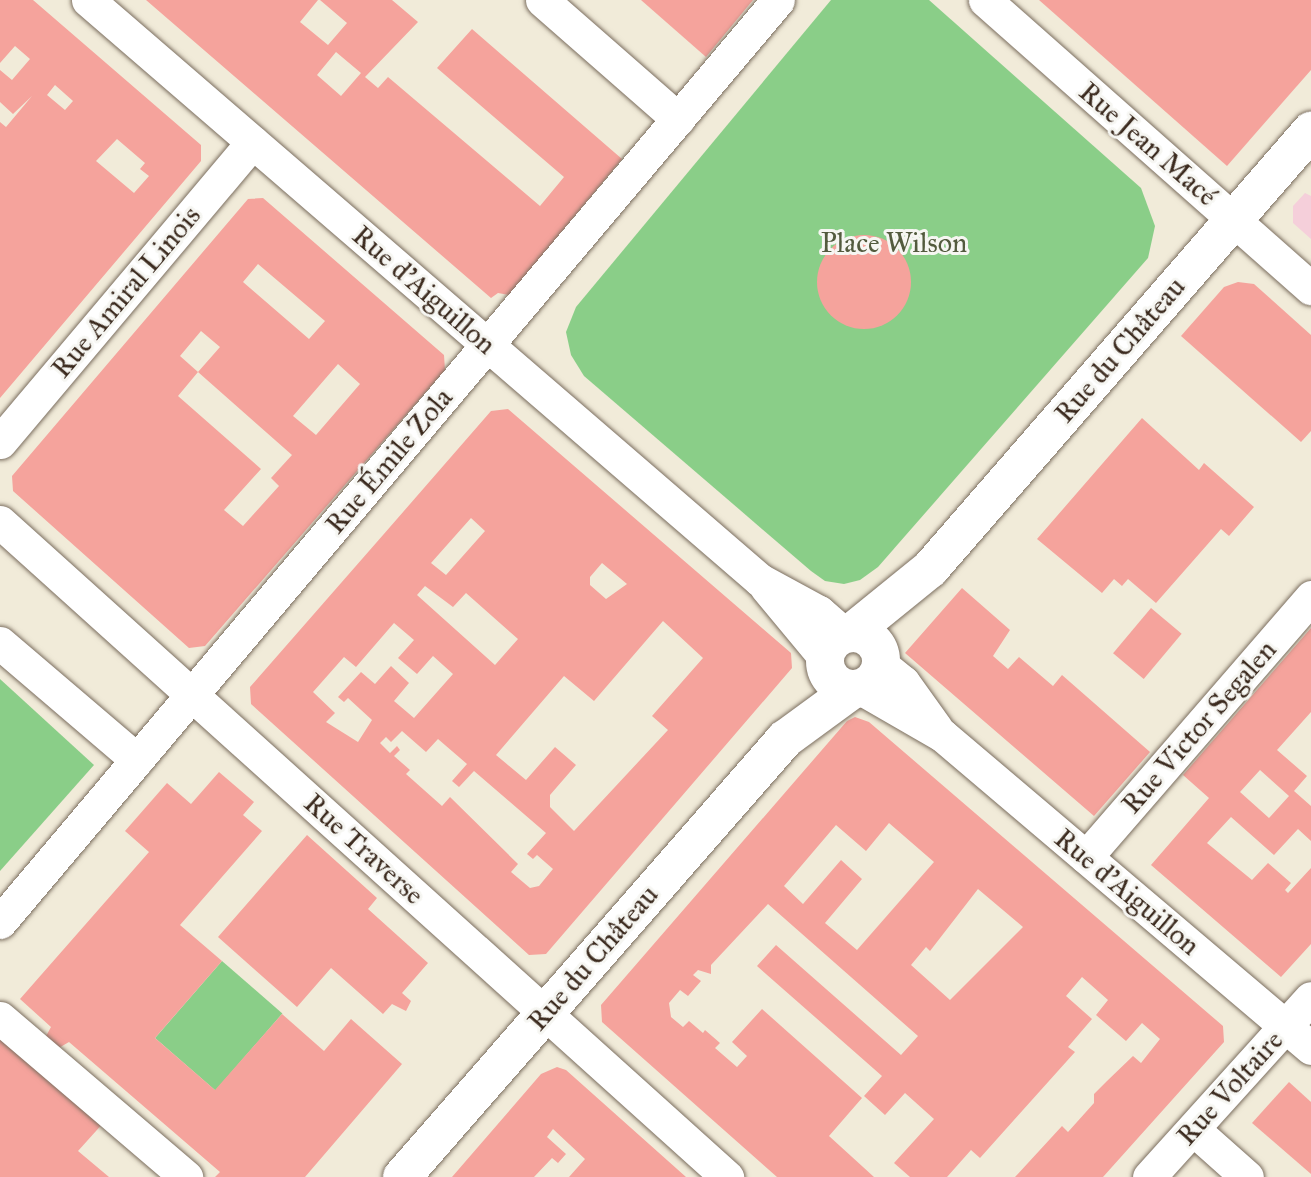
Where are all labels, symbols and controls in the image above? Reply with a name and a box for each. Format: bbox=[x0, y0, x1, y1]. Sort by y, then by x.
street label: Rue Jean Macé bbox=[1072, 75, 1224, 213]
street label: Rue Amiral Linois bbox=[44, 199, 208, 385]
street label: Rue d'Aiguillon bbox=[345, 219, 503, 361]
park label: Place Wilson bbox=[821, 226, 967, 260]
street label: Rue du Château bbox=[1048, 270, 1192, 430]
street label: Rue Émile Zola bbox=[318, 381, 460, 541]
street label: Rue Victor Segalen bbox=[1115, 634, 1283, 820]
street label: Rue Traverse bbox=[297, 786, 431, 912]
street label: Rue d'Aiguillon bbox=[1048, 822, 1206, 962]
street label: Rue du Château bbox=[521, 878, 665, 1038]
street label: Rue Voltaire bbox=[1170, 1024, 1290, 1152]

